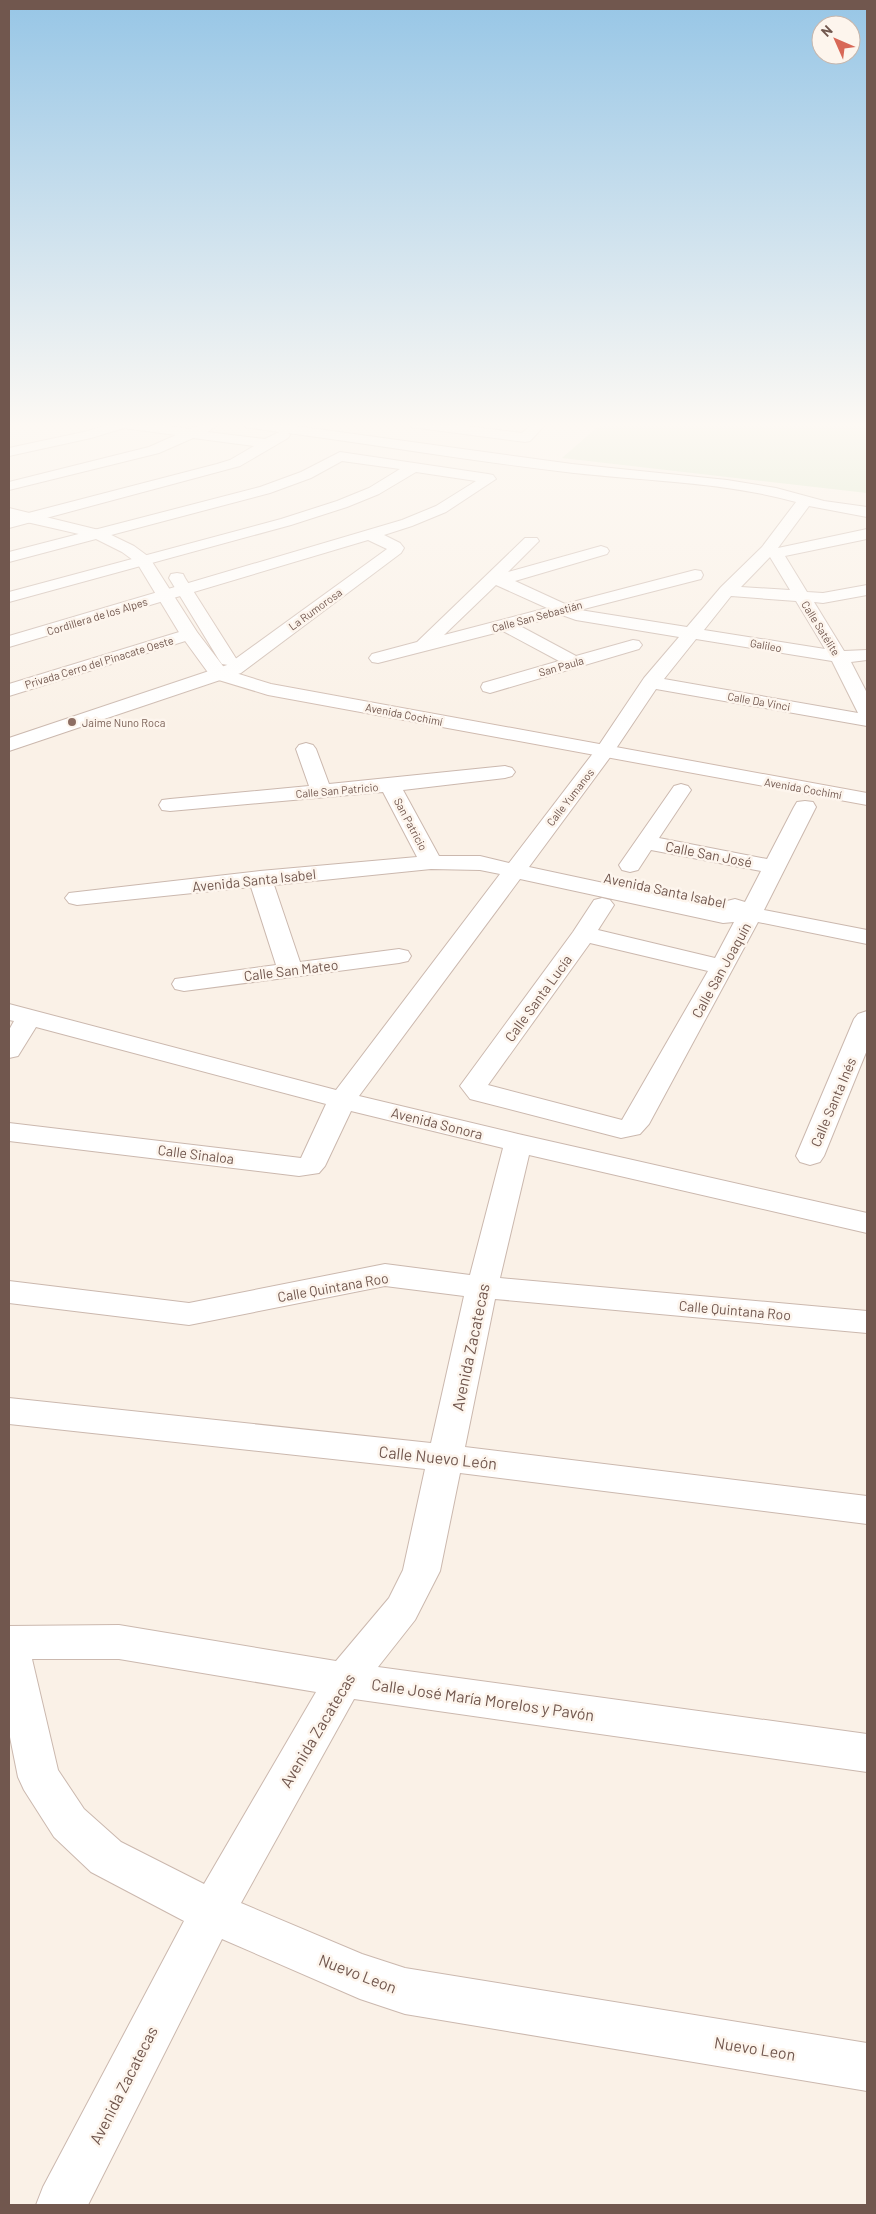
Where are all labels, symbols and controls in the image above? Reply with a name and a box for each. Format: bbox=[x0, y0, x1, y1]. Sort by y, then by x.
north arrow bbox=[811, 15, 861, 65]
text: N bbox=[817, 21, 836, 40]
street label: La Rumorosa bbox=[286, 585, 344, 633]
street label: Cordillera de los Alpes bbox=[45, 595, 149, 637]
street label: Calle San Sebastián bbox=[490, 598, 584, 634]
street label: Calle Satélite bbox=[799, 598, 843, 658]
street label: Privada Cerro del Pinacate Oeste bbox=[23, 633, 175, 691]
street label: Galileo bbox=[749, 636, 783, 654]
street label: San Paula bbox=[537, 653, 585, 679]
street label: Calle Da Vinci bbox=[727, 689, 792, 713]
street label: Avenida Cochimí bbox=[364, 700, 444, 728]
marker: Jaime Nuno Roca bbox=[66, 716, 78, 728]
place label: Jaime Nuno Roca bbox=[82, 716, 165, 729]
street label: Calle Yumanos bbox=[544, 766, 596, 828]
street label: Avenida Cochimí bbox=[763, 775, 843, 801]
street label: Calle San Patricio bbox=[295, 780, 379, 800]
street label: San Patricio bbox=[392, 796, 430, 852]
street label: Calle San José bbox=[664, 837, 754, 871]
street label: Avenida Santa Isabel bbox=[191, 865, 317, 895]
street label: Avenida Santa Isabel bbox=[602, 869, 728, 911]
street label: Calle San Joaquín bbox=[688, 919, 754, 1021]
street label: Calle Santa Lucía bbox=[501, 951, 575, 1045]
street label: Calle San Mateo bbox=[243, 956, 339, 984]
street label: Calle Santa Inés bbox=[807, 1055, 860, 1149]
street label: Avenida Sonora bbox=[389, 1103, 485, 1143]
street label: Calle Sinaloa bbox=[157, 1141, 235, 1167]
street label: Calle Quintana Roo bbox=[276, 1269, 390, 1305]
street label: Avenida Zacatecas bbox=[447, 1282, 493, 1412]
street label: Calle Quintana Roo bbox=[678, 1297, 792, 1323]
street label: Calle Nuevo León bbox=[378, 1441, 498, 1473]
street label: Avenida Zacatecas bbox=[275, 1670, 359, 1790]
street label: Calle José María Morelos y Pavón bbox=[370, 1674, 596, 1724]
street label: Nuevo Leon bbox=[316, 1949, 400, 1997]
street label: Avenida Zacatecas bbox=[85, 2023, 161, 2147]
street label: Nuevo Leon bbox=[713, 2032, 797, 2064]

